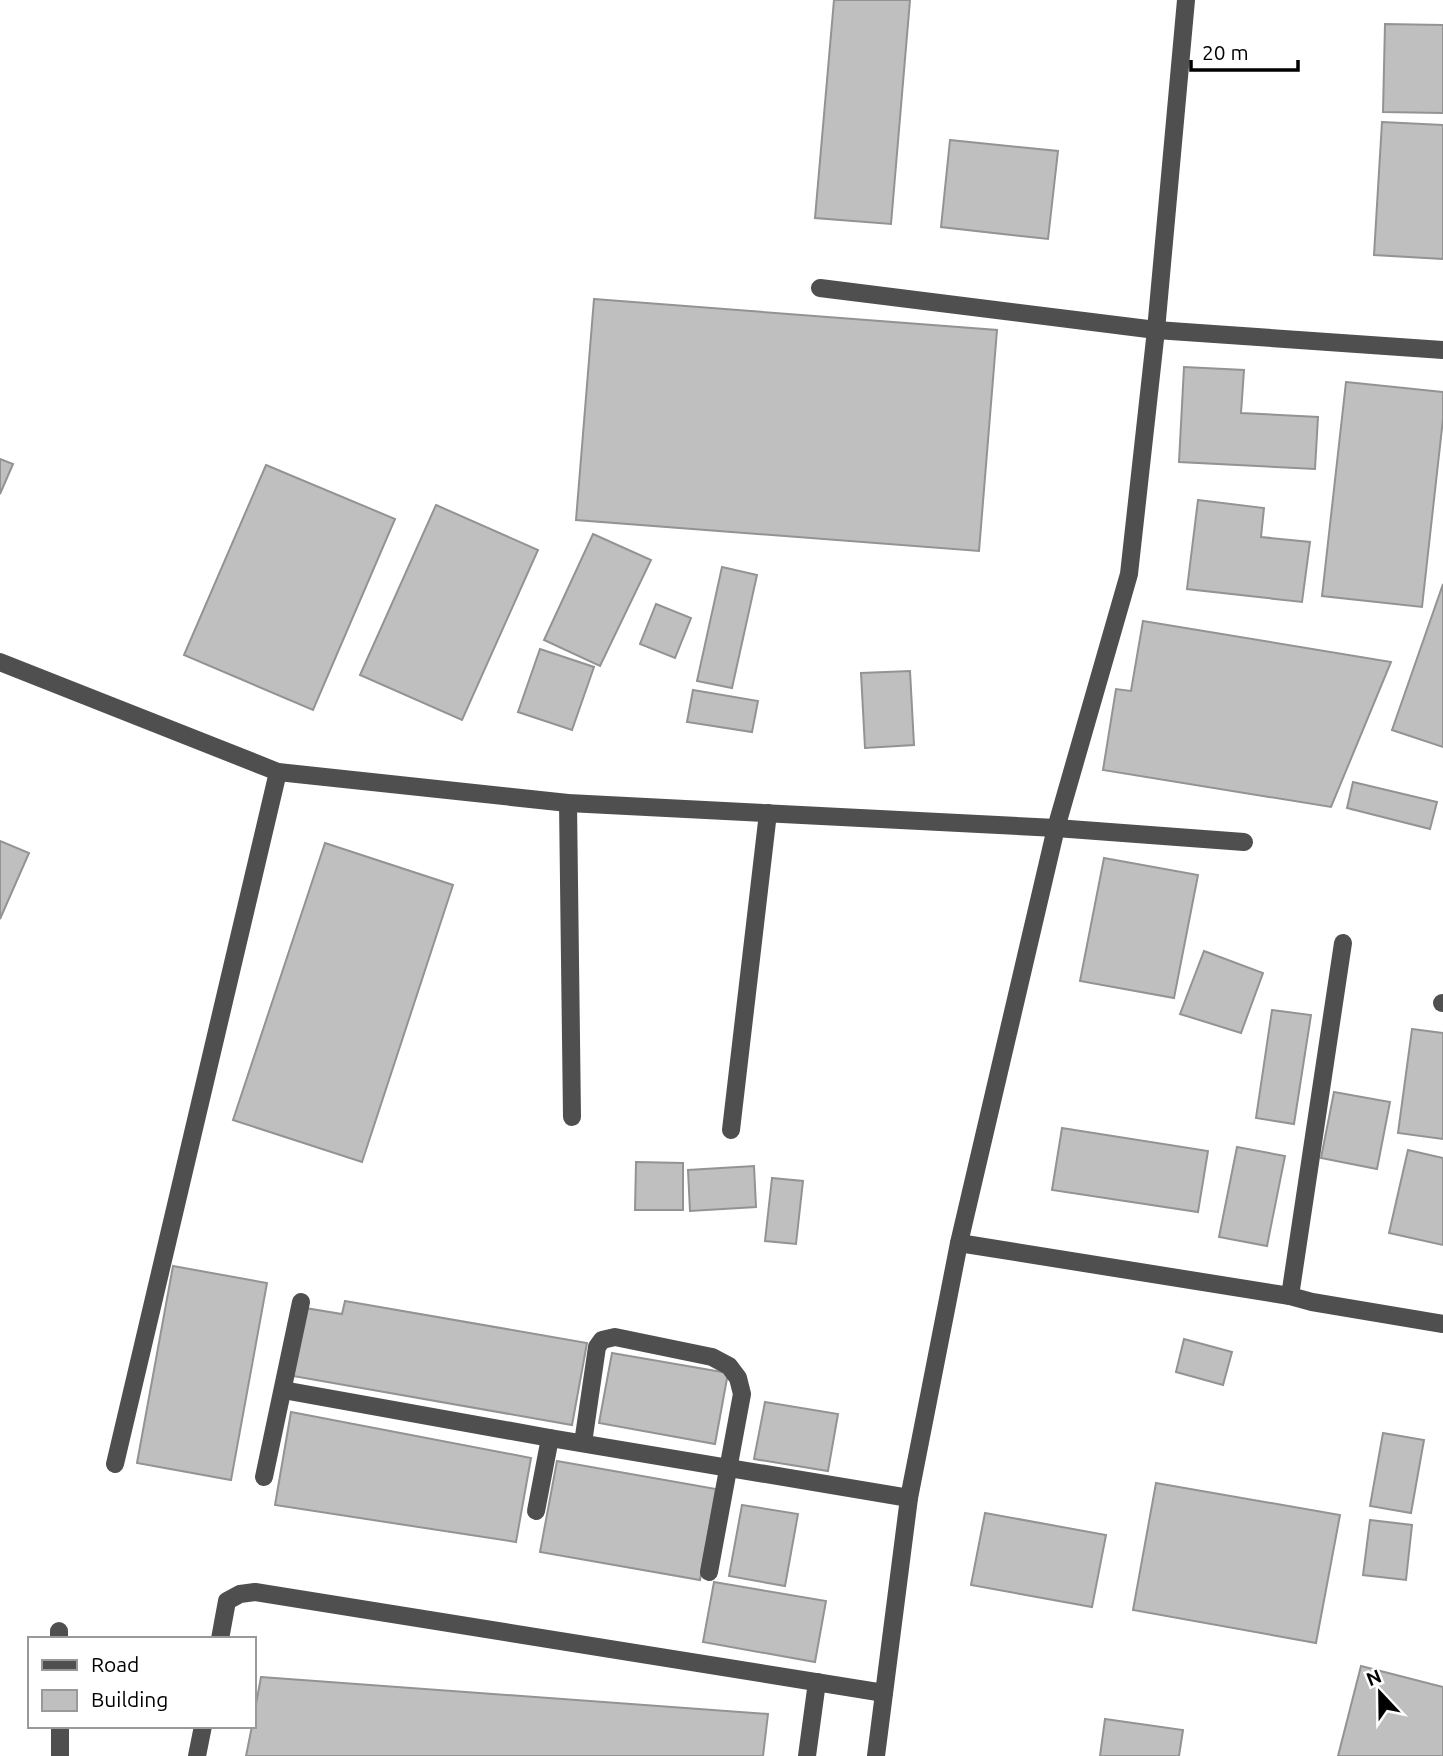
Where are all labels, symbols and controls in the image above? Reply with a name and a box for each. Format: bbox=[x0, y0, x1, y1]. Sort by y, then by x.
scale bar bbox=[1191, 28, 1298, 72]
text: 20 m bbox=[1202, 40, 1249, 64]
legend bbox=[28, 1637, 256, 1728]
text: Road bbox=[91, 1652, 139, 1676]
north arrow bbox=[1345, 1658, 1415, 1728]
text: N bbox=[1363, 1664, 1384, 1690]
text: Building bbox=[91, 1687, 168, 1711]

